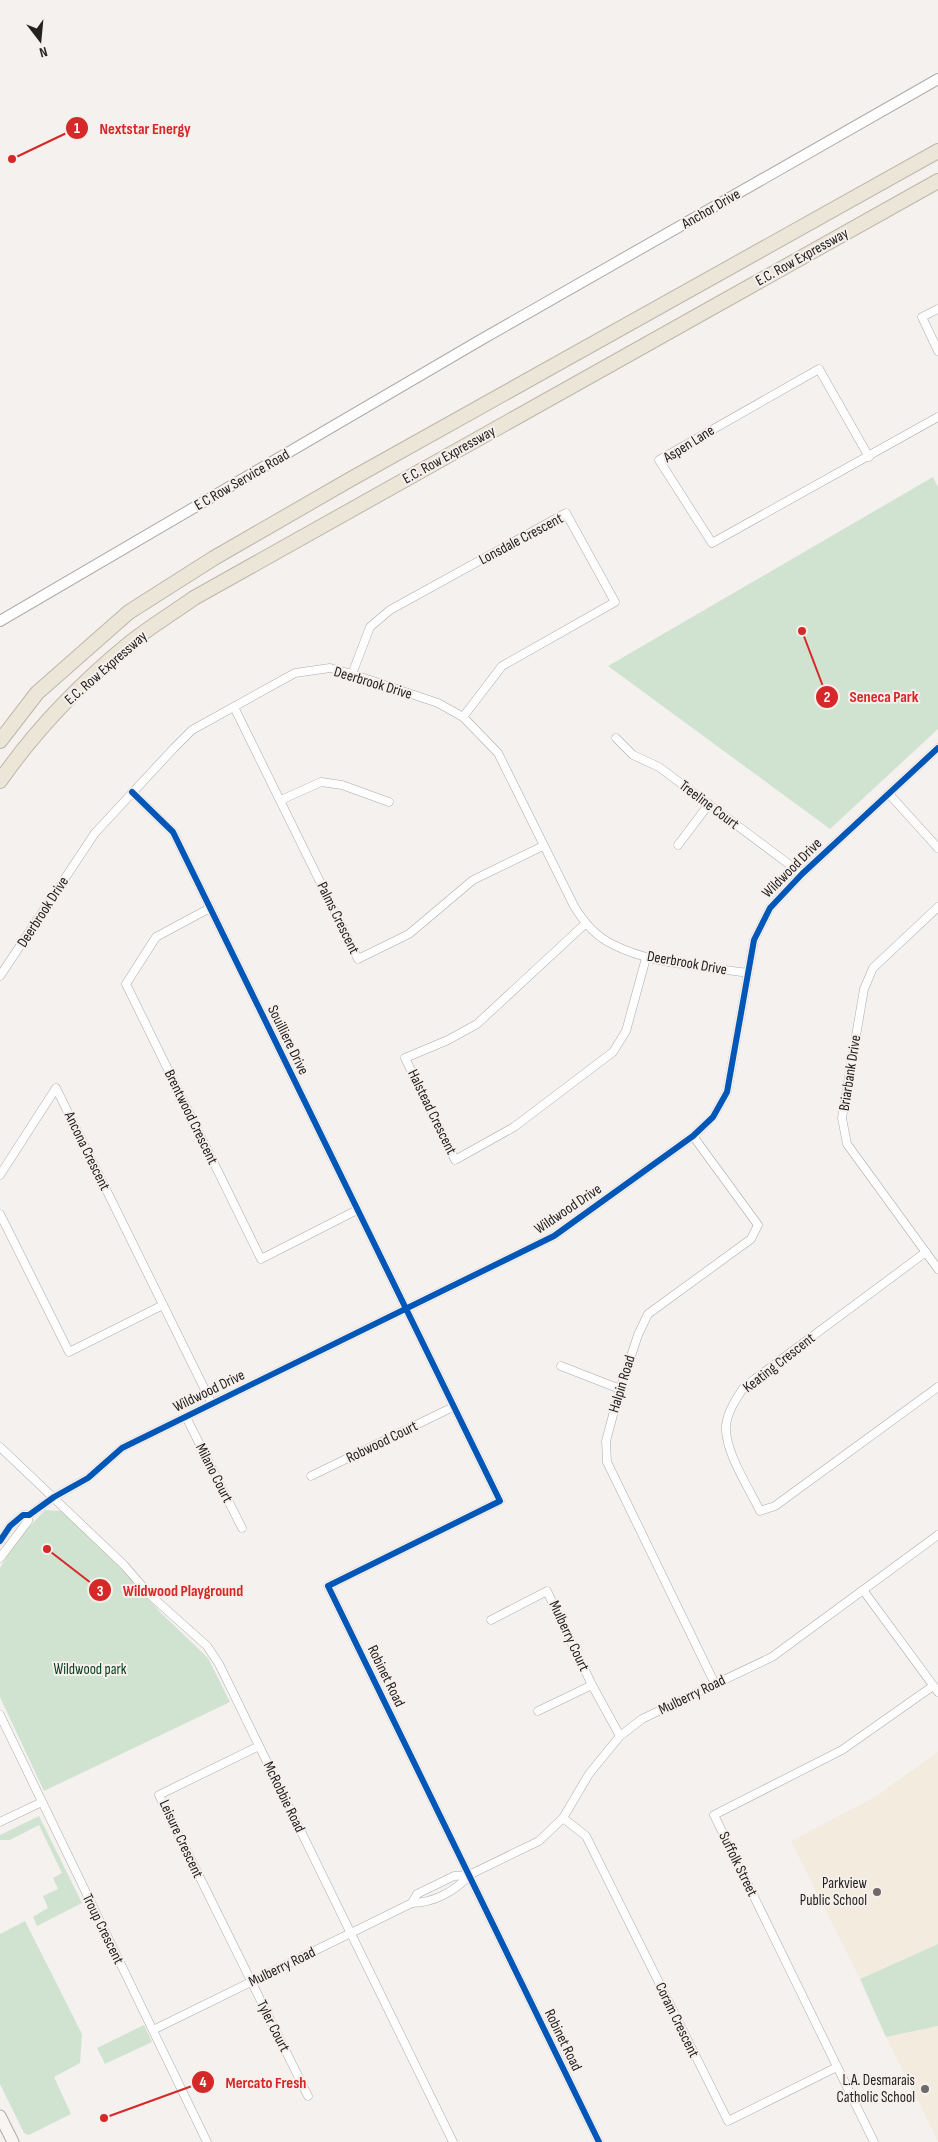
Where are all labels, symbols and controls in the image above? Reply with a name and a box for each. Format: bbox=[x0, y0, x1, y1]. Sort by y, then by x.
north arrow bbox=[15, 15, 65, 65]
text: N bbox=[38, 43, 49, 61]
callout: Nextstar Energy bbox=[64, 113, 200, 144]
text: 1 bbox=[74, 119, 80, 138]
text: Nextstar Energy bbox=[99, 120, 191, 139]
street label: Anchor Drive bbox=[677, 185, 744, 234]
street label: E.C. Row Expressway bbox=[752, 224, 852, 290]
street label: Aspen Lane bbox=[659, 421, 718, 468]
street label: E.C. Row Expressway bbox=[399, 422, 499, 488]
street label: E C Row Service Road bbox=[191, 445, 293, 515]
street label: Lonsdale Crescent bbox=[476, 509, 567, 569]
street label: E.C. Row Expressway bbox=[61, 627, 151, 709]
street label: Deerbrook Drive bbox=[332, 662, 414, 704]
callout: Seneca Park bbox=[815, 681, 929, 712]
text: 2 bbox=[824, 688, 830, 707]
text: Seneca Park bbox=[850, 688, 919, 707]
street label: Treeline Court bbox=[675, 776, 743, 834]
street label: Wildwood Drive bbox=[758, 834, 826, 902]
street label: Deerbrook Drive bbox=[13, 873, 73, 951]
street label: Palms Crescent bbox=[312, 879, 364, 958]
street label: Deerbrook Drive bbox=[646, 947, 728, 979]
street label: Souilliere Drive bbox=[263, 1002, 313, 1078]
street label: Briarbank Drive bbox=[835, 1034, 865, 1112]
street label: Brentwood Crescent bbox=[160, 1066, 222, 1168]
street label: Halstead Crescent bbox=[403, 1066, 461, 1158]
street label: Ancona Crescent bbox=[59, 1107, 114, 1194]
street label: Wildwood Drive bbox=[531, 1180, 605, 1238]
street label: Keating Crescent bbox=[739, 1329, 819, 1397]
street label: Halpin Road bbox=[604, 1353, 640, 1415]
street label: Wildwood Drive bbox=[170, 1366, 248, 1416]
street label: Robwood Court bbox=[343, 1416, 421, 1467]
street label: Milano Court bbox=[191, 1440, 237, 1506]
callout: Wildwood Playground bbox=[88, 1575, 253, 1606]
text: 3 bbox=[97, 1582, 104, 1601]
text: Wildwood Playground bbox=[123, 1582, 243, 1601]
street label: Mulberry Court bbox=[544, 1598, 594, 1675]
street label: Robinet Road bbox=[363, 1642, 409, 1710]
park label: Wildwood park bbox=[53, 1660, 127, 1679]
street label: Mulberry Road bbox=[655, 1671, 729, 1719]
street label: McRobbie Road bbox=[259, 1758, 309, 1836]
street label: Leisure Crescent bbox=[155, 1797, 208, 1882]
street label: Suffolk Street bbox=[714, 1828, 762, 1900]
place label: Parkview Public School bbox=[800, 1874, 868, 1910]
marker: Parkview Public School bbox=[871, 1886, 883, 1898]
street label: Troup Crescent bbox=[78, 1891, 128, 1968]
street label: Mulberry Road bbox=[245, 1943, 319, 1991]
street label: Coram Crescent bbox=[651, 1979, 703, 2061]
street label: Tyler Court bbox=[252, 1997, 294, 2055]
street label: Robinet Road bbox=[540, 2006, 586, 2074]
callout: Mercato Fresh bbox=[191, 2066, 317, 2097]
place label: L.A. Desmarais Catholic School bbox=[837, 2071, 915, 2107]
text: 4 bbox=[200, 2073, 207, 2092]
text: Mercato Fresh bbox=[226, 2074, 306, 2093]
marker: L.A. Desmarais Catholic School bbox=[919, 2083, 931, 2095]

